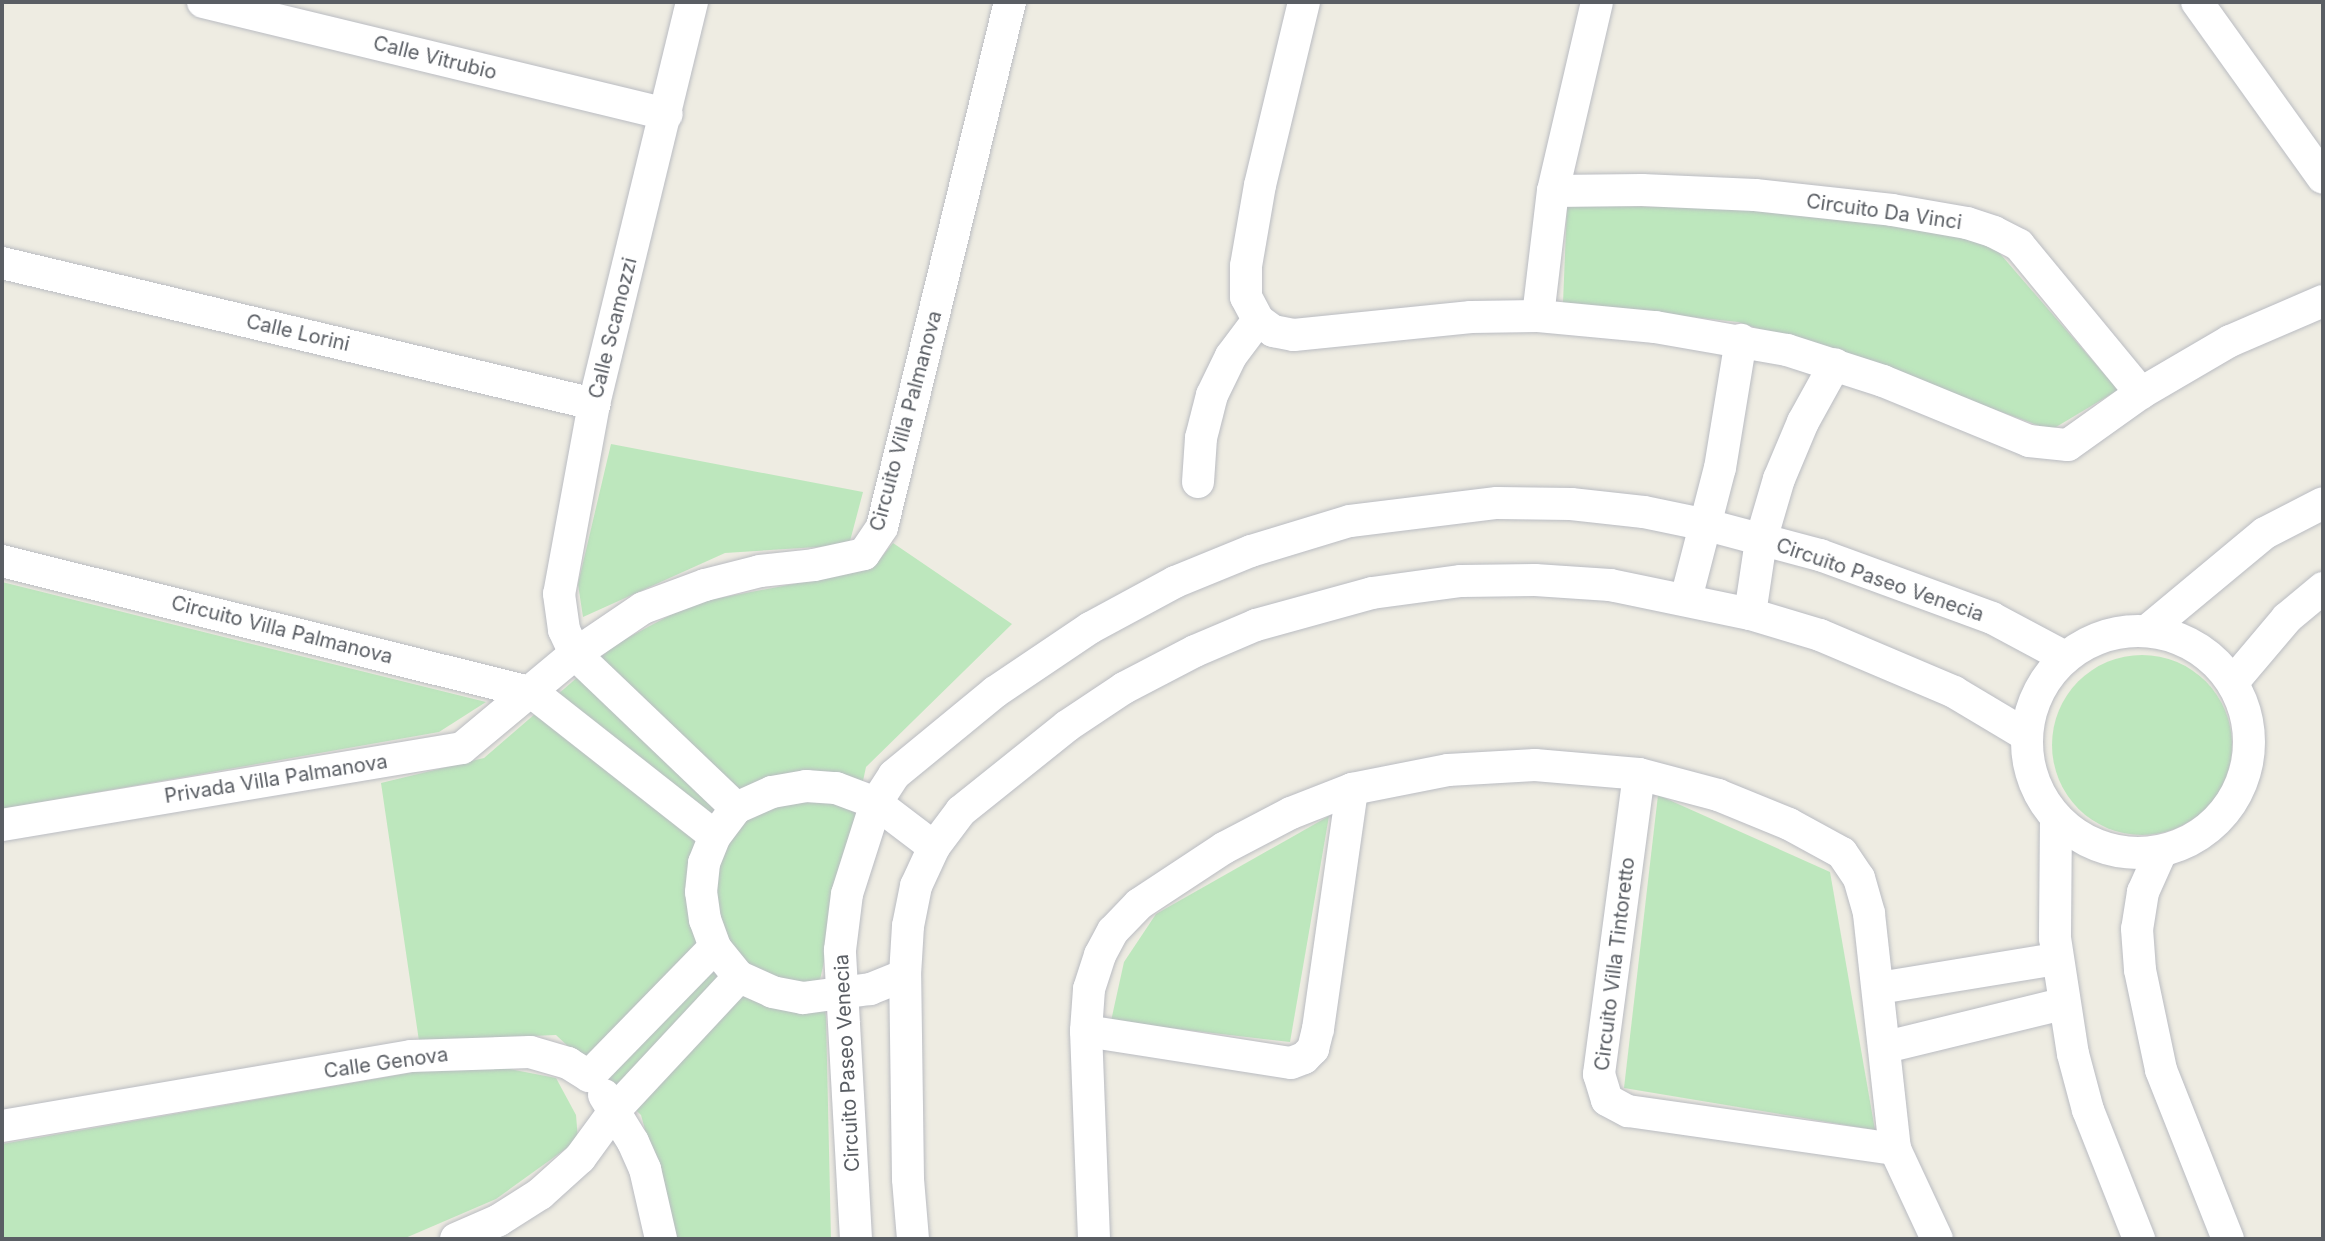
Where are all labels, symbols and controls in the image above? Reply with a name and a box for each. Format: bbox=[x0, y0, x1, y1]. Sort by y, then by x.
street label: Calle Vitrubio bbox=[371, 31, 499, 85]
street label: Circuito Da Vinci bbox=[1805, 189, 1963, 235]
street label: Calle Scamozzi bbox=[584, 255, 642, 401]
street label: Circuito Villa Palmanova bbox=[865, 308, 947, 534]
street label: Calle Lorini bbox=[244, 309, 352, 357]
street label: Circuito Paseo Venecia bbox=[1773, 533, 1987, 627]
street label: Circuito Villa Palmanova bbox=[169, 591, 395, 669]
street label: Privada Villa Palmanova bbox=[163, 750, 389, 808]
street label: Circuito Villa Tintoretto bbox=[1590, 856, 1640, 1072]
street label: Circuito Paseo Venecia bbox=[829, 954, 865, 1172]
street label: Calle Genova bbox=[322, 1042, 450, 1084]

